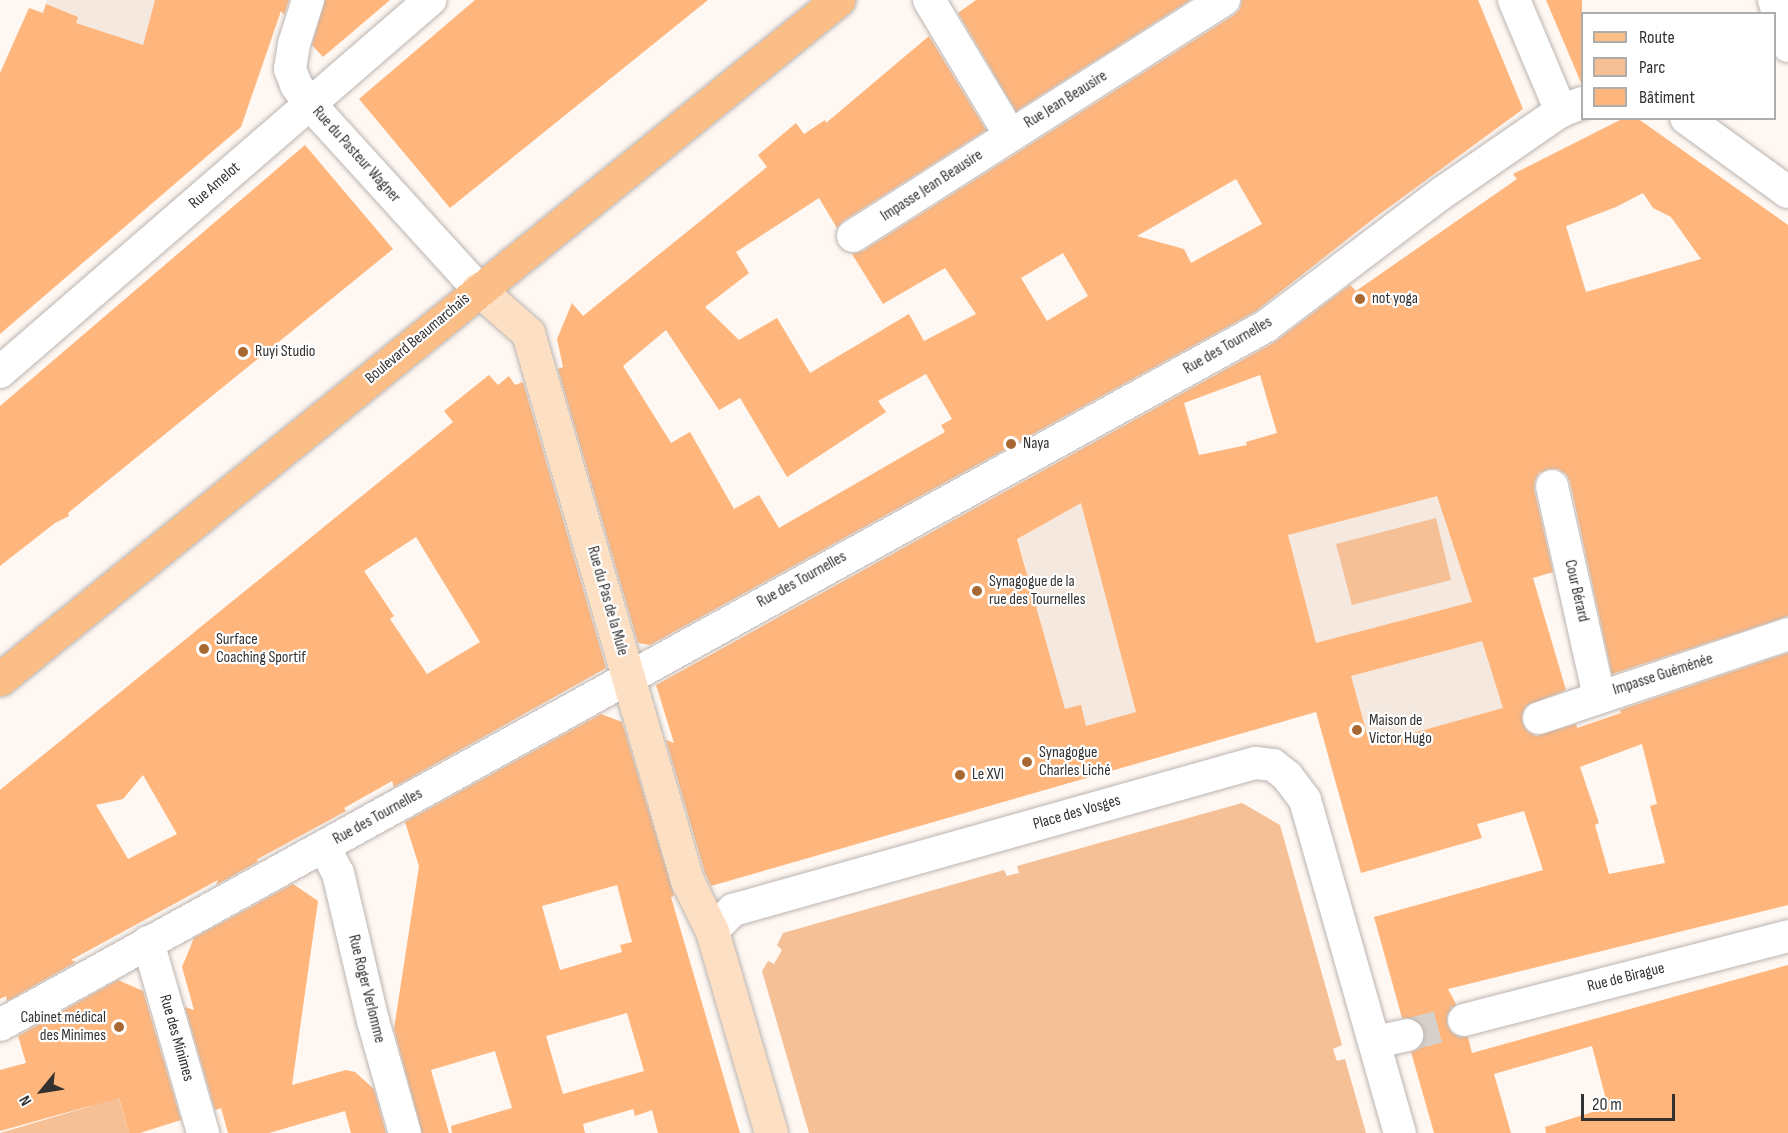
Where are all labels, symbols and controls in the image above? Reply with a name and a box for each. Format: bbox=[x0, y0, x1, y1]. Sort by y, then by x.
legend bbox=[1581, 12, 1776, 120]
text: Route bbox=[1639, 27, 1675, 48]
text: Parc bbox=[1639, 57, 1665, 78]
street label: Rue Jean Beausire bbox=[1021, 67, 1111, 133]
text: Bâtiment bbox=[1639, 87, 1695, 108]
street label: Rue du Pasteur Wagner bbox=[308, 103, 404, 207]
street label: Impasse Jean Beausire bbox=[877, 146, 987, 226]
street label: Rue Amelot bbox=[186, 159, 244, 213]
place label: not yoga bbox=[1372, 289, 1418, 309]
street label: Boulevard Beaumarchais bbox=[362, 290, 474, 388]
marker: not yoga bbox=[1353, 292, 1367, 306]
street label: Rue des Tournelles bbox=[1180, 313, 1276, 379]
place label: Ruyi Studio bbox=[255, 342, 315, 362]
marker: Ruyi Studio bbox=[236, 345, 250, 359]
place label: Naya bbox=[1023, 434, 1049, 454]
marker: Naya bbox=[1004, 437, 1018, 451]
street label: Rue du Pas de la Mule bbox=[582, 544, 632, 658]
street label: Rue des Tournelles bbox=[754, 548, 850, 612]
street label: Cour Bérard bbox=[1560, 558, 1592, 624]
place label: Synagogue de la rue des Tournelles bbox=[989, 572, 1085, 610]
marker: Synagogue de la rue des Tournelles bbox=[970, 584, 984, 598]
place label: Surface Coaching Sportif bbox=[216, 630, 306, 668]
marker: Surface Coaching Sportif bbox=[197, 642, 211, 656]
street label: Impasse Guéménée bbox=[1611, 650, 1715, 700]
place label: Maison de Victor Hugo bbox=[1369, 711, 1432, 749]
marker: Maison de Victor Hugo bbox=[1350, 723, 1364, 737]
place label: Synagogue Charles Liché bbox=[1039, 743, 1111, 781]
marker: Synagogue Charles Liché bbox=[1020, 755, 1034, 769]
place label: Le XVI bbox=[972, 765, 1004, 785]
marker: Le XVI bbox=[953, 768, 967, 782]
street label: Rue des Tournelles bbox=[330, 785, 426, 849]
street label: Place des Vosges bbox=[1031, 791, 1123, 835]
street label: Rue Roger Verlomme bbox=[343, 933, 389, 1045]
street label: Rue de Birague bbox=[1585, 959, 1667, 997]
street label: Rue des Minimes bbox=[154, 992, 198, 1084]
place label: Cabinet médical des Minimes bbox=[20, 1008, 106, 1046]
marker: Cabinet médical des Minimes bbox=[110, 1018, 128, 1036]
north arrow bbox=[12, 1061, 72, 1121]
scale bar bbox=[1584, 1082, 1678, 1120]
text: N bbox=[16, 1092, 36, 1109]
text: 20 m bbox=[1592, 1094, 1622, 1115]

